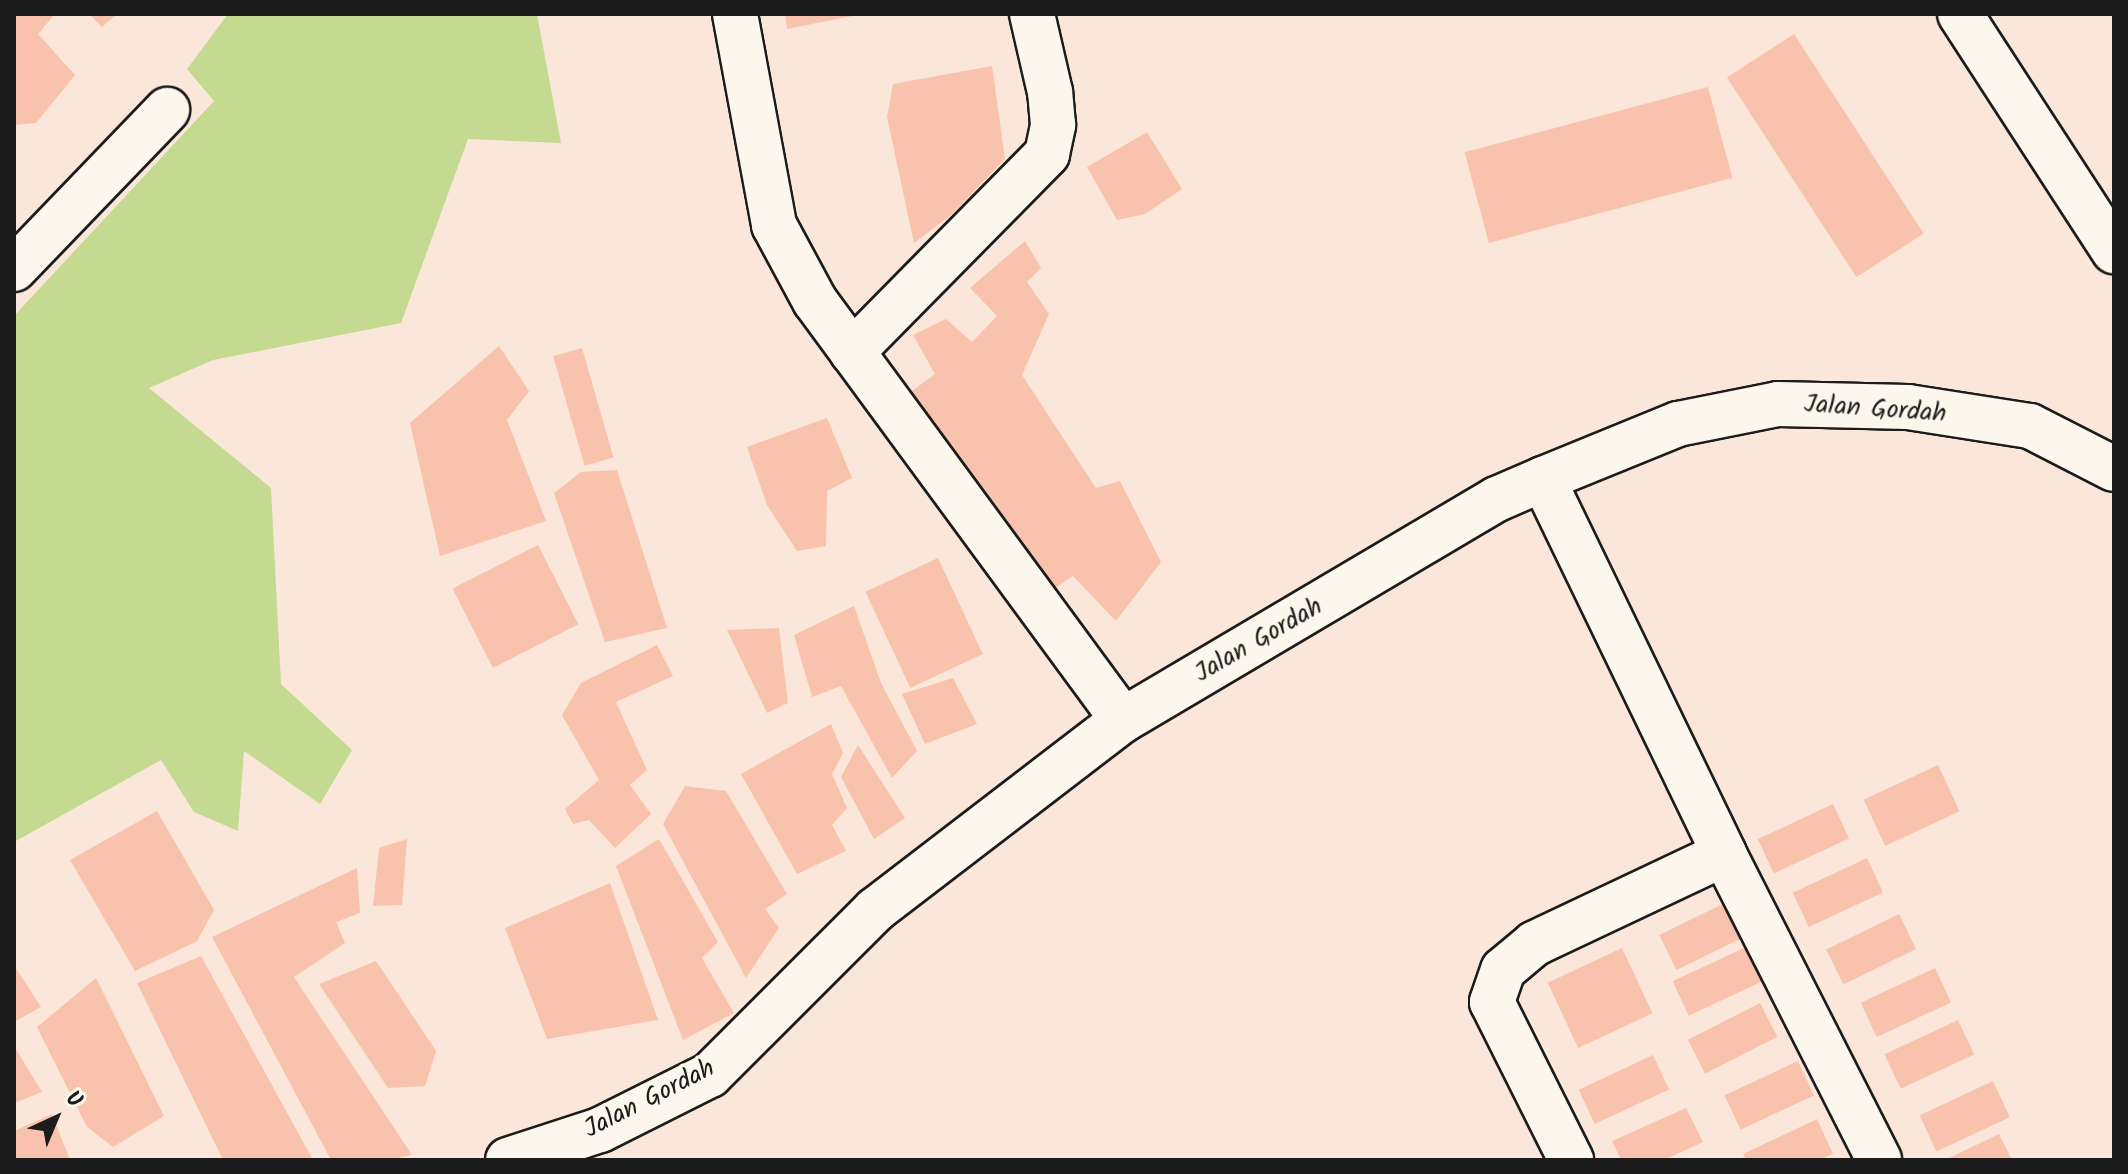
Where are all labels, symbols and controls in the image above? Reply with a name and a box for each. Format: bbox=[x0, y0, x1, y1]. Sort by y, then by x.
street label: Jalan Gordah bbox=[1803, 389, 1947, 431]
street label: Jalan Gordah bbox=[1189, 592, 1329, 690]
street label: Jalan Gordah bbox=[579, 1054, 721, 1146]
north arrow bbox=[16, 1078, 96, 1158]
text: U bbox=[56, 1083, 90, 1118]

